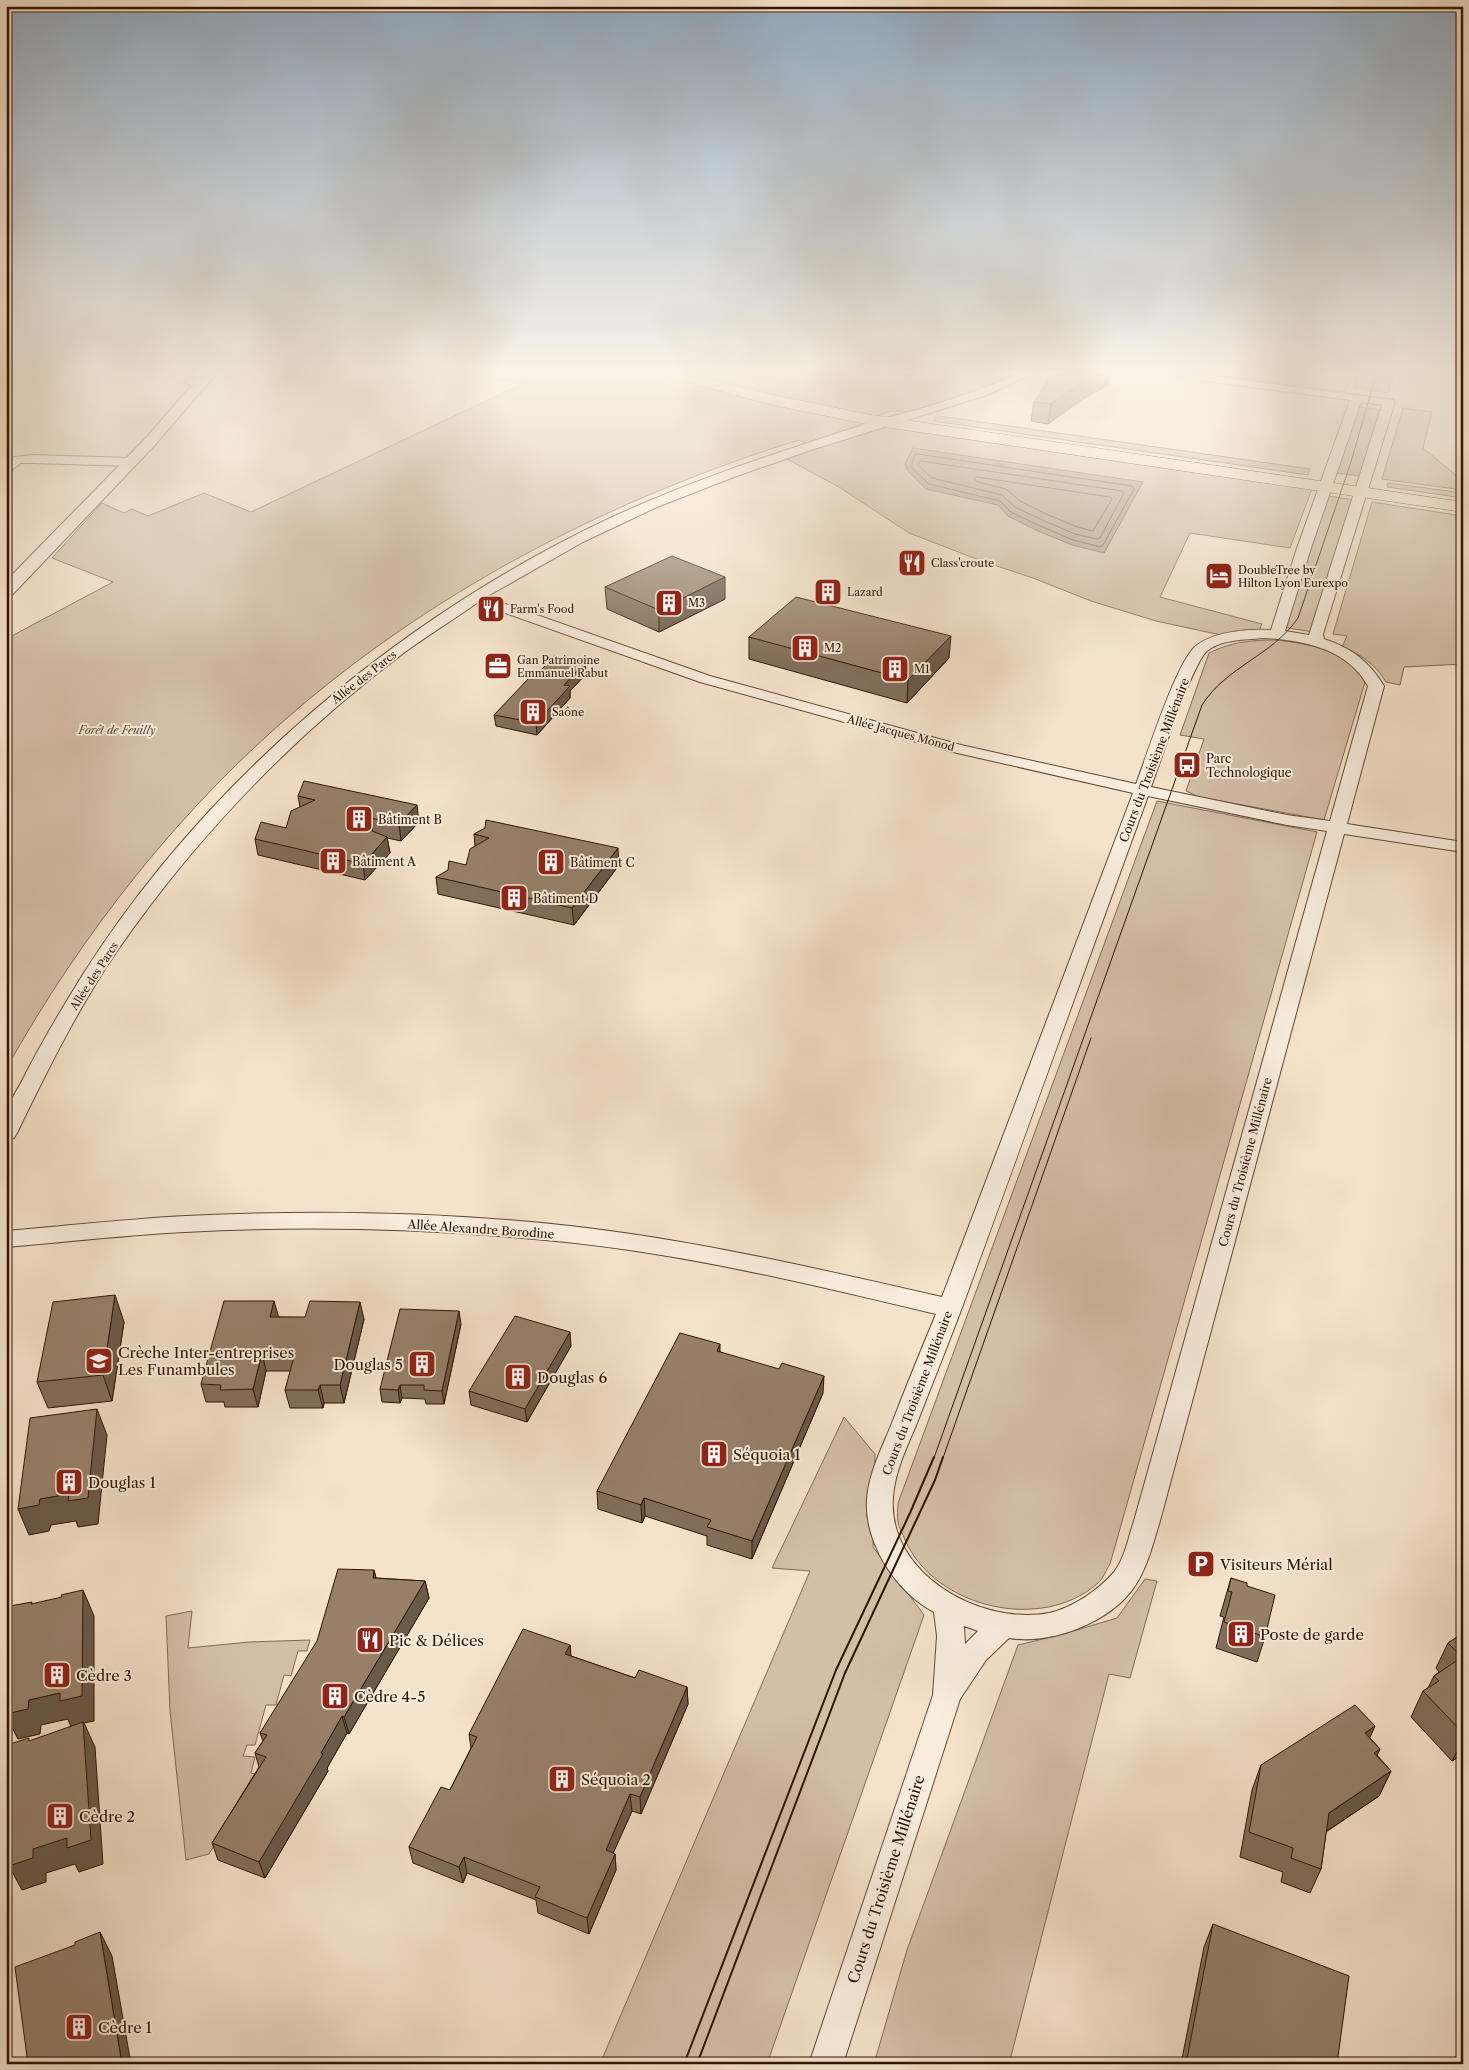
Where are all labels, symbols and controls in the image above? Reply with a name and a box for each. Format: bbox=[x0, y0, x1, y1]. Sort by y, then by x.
restaurant icon: Class'croute bbox=[897, 548, 927, 578]
place label: Class'croute bbox=[931, 556, 994, 570]
hotel icon: DoubleTree by Hilton Lyon Eurexpo bbox=[1204, 561, 1234, 591]
place label: DoubleTree by Hilton Lyon Eurexpo bbox=[1238, 563, 1348, 590]
building icon: Lazard bbox=[813, 577, 843, 607]
place label: Lazard bbox=[847, 585, 883, 599]
building icon: M3 bbox=[654, 588, 684, 618]
restaurant icon: Farm's Food bbox=[476, 594, 506, 624]
place label: M3 bbox=[688, 596, 705, 610]
place label: Farm's Food bbox=[510, 602, 574, 616]
building icon: M2 bbox=[790, 633, 820, 663]
place label: M2 bbox=[824, 641, 841, 655]
street label: Allée des Parcs bbox=[328, 647, 399, 707]
office icon: Gan Patrimoine Emmanuel Rabut bbox=[483, 651, 513, 681]
place label: Gan Patrimoine Emmanuel Rabut bbox=[517, 653, 608, 680]
building icon: M1 bbox=[880, 654, 910, 684]
place label: M1 bbox=[914, 662, 930, 676]
street label: Cours du Troisième Millénaire bbox=[1116, 676, 1192, 844]
building icon: Saône bbox=[518, 697, 548, 727]
place label: Saône bbox=[552, 705, 584, 719]
street label: Allée Jacques Monod bbox=[845, 712, 956, 754]
park label: Forêt de Feuilly bbox=[77, 723, 156, 737]
bus stop icon: Parc Technologique bbox=[1172, 750, 1202, 780]
place label: Parc Technologique bbox=[1206, 751, 1292, 780]
building icon: Bâtiment B bbox=[344, 804, 374, 834]
place label: Bâtiment B bbox=[378, 812, 442, 827]
building icon: Bâtiment A bbox=[318, 846, 348, 876]
building icon: Bâtiment C bbox=[536, 847, 566, 877]
place label: Bâtiment A bbox=[352, 854, 417, 869]
place label: Bâtiment C bbox=[570, 855, 635, 870]
building icon: Bâtiment D bbox=[499, 883, 529, 913]
place label: Bâtiment D bbox=[533, 891, 598, 906]
street label: Allée des Parcs bbox=[66, 939, 121, 1014]
street label: Cours du Troisième Millénaire bbox=[1215, 1075, 1275, 1248]
street label: Allée Alexandre Borodine bbox=[406, 1216, 555, 1242]
street label: Cours du Troisième Millénaire bbox=[879, 1309, 955, 1477]
place label: Crèche Inter-entreprises Les Funambules bbox=[118, 1343, 294, 1379]
school or university icon: Crèche Inter-entreprises Les Funambules bbox=[84, 1346, 114, 1376]
building icon: Douglas 5 bbox=[407, 1349, 437, 1379]
place label: Douglas 5 bbox=[333, 1355, 403, 1374]
building icon: Douglas 6 bbox=[503, 1362, 533, 1392]
place label: Douglas 6 bbox=[537, 1368, 607, 1387]
building icon: Séquoia 1 bbox=[699, 1439, 729, 1469]
place label: Séquoia 1 bbox=[733, 1445, 801, 1464]
building icon: Douglas 1 bbox=[54, 1467, 84, 1497]
place label: Douglas 1 bbox=[88, 1473, 156, 1492]
parking icon: Visiteurs Mérial bbox=[1186, 1549, 1216, 1579]
place label: Visiteurs Mérial bbox=[1219, 1555, 1333, 1574]
building icon: Poste de garde bbox=[1226, 1619, 1256, 1649]
restaurant icon: Pic & Délices bbox=[355, 1625, 385, 1655]
place label: Poste de garde bbox=[1260, 1625, 1364, 1644]
place label: Pic & Délices bbox=[389, 1631, 484, 1650]
building icon: Cèdre 3 bbox=[42, 1660, 72, 1690]
place label: Cèdre 3 bbox=[76, 1666, 132, 1685]
building icon: Cèdre 4-5 bbox=[320, 1681, 350, 1711]
place label: Cèdre 4-5 bbox=[354, 1687, 425, 1706]
building icon: Séquoia 2 bbox=[547, 1764, 577, 1794]
place label: Séquoia 2 bbox=[581, 1770, 651, 1789]
street label: Cours du Troisième Millénaire bbox=[843, 1772, 929, 1986]
building icon: Cèdre 2 bbox=[45, 1801, 75, 1831]
place label: Cèdre 2 bbox=[79, 1807, 135, 1826]
building icon: Cèdre 1 bbox=[64, 2012, 94, 2042]
place label: Cèdre 1 bbox=[98, 2018, 153, 2037]

